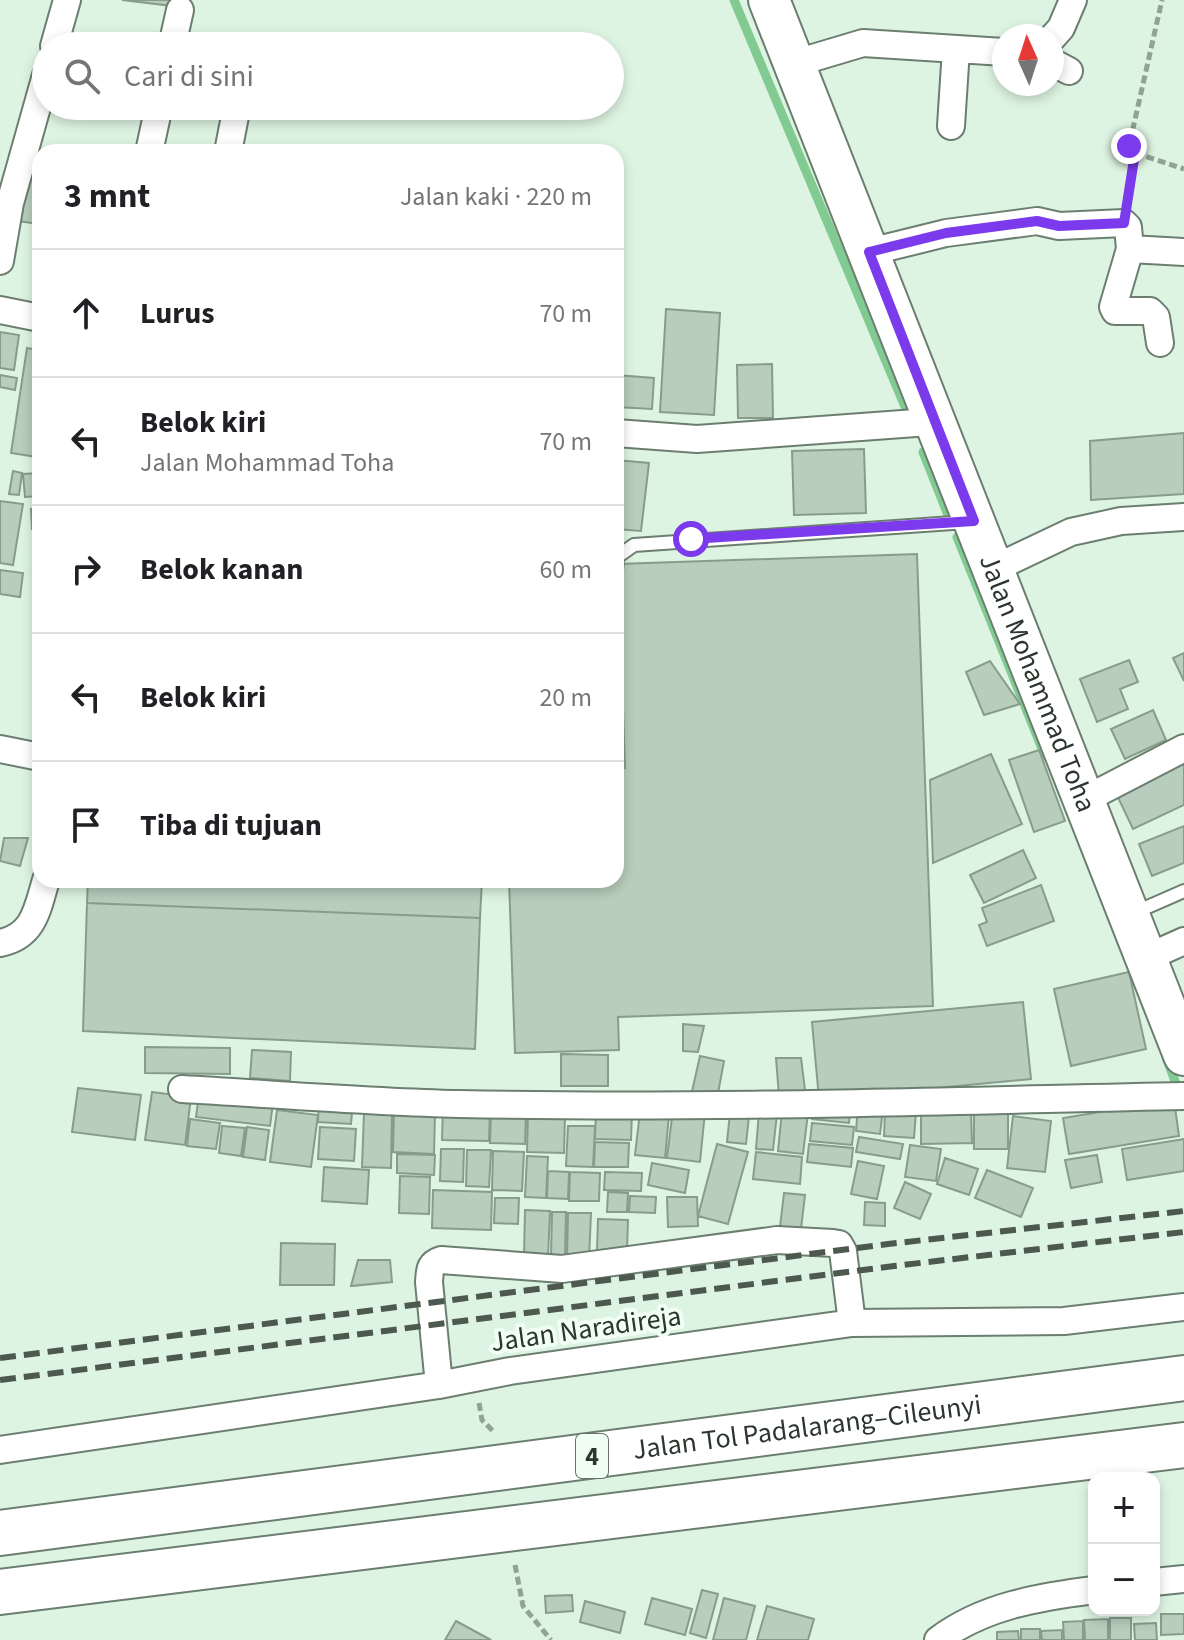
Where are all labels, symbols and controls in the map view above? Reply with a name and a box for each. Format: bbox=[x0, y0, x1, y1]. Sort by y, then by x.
north arrow bbox=[992, 24, 1064, 96]
search box bbox=[32, 32, 624, 120]
icon: search bbox=[60, 54, 104, 98]
text: Cari di sini bbox=[124, 55, 254, 98]
route end bbox=[1111, 128, 1147, 164]
text: 3 mnt bbox=[64, 172, 150, 221]
text: Jalan kaki · 220 m bbox=[400, 178, 592, 215]
icon: ahead bbox=[64, 291, 108, 335]
text: Lurus bbox=[140, 292, 215, 335]
text: 70 m bbox=[539, 295, 592, 332]
text: Belok kiri bbox=[140, 401, 266, 444]
icon: left bbox=[64, 419, 108, 463]
text: 70 m bbox=[539, 423, 592, 460]
text: Jalan Mohammad Toha bbox=[140, 444, 394, 481]
route start bbox=[673, 521, 709, 557]
icon: right bbox=[64, 547, 108, 591]
text: Belok kanan bbox=[140, 548, 303, 591]
street label: Jalan Mohammad Toha bbox=[969, 548, 1106, 818]
text: 60 m bbox=[539, 551, 592, 588]
icon: left bbox=[64, 675, 108, 719]
text: Belok kiri bbox=[140, 676, 266, 719]
text: 20 m bbox=[539, 679, 592, 716]
icon: arrive bbox=[64, 803, 108, 847]
text: Tiba di tujuan bbox=[140, 804, 322, 847]
street label: Jalan Naradireja bbox=[488, 1296, 684, 1362]
street label: Jalan Tol Padalarang–Cileunyi bbox=[630, 1385, 984, 1470]
road number: 4 bbox=[576, 1434, 608, 1478]
map controls bbox=[1088, 1472, 1160, 1616]
button: + bbox=[1088, 1472, 1160, 1544]
button: − bbox=[1088, 1544, 1160, 1616]

